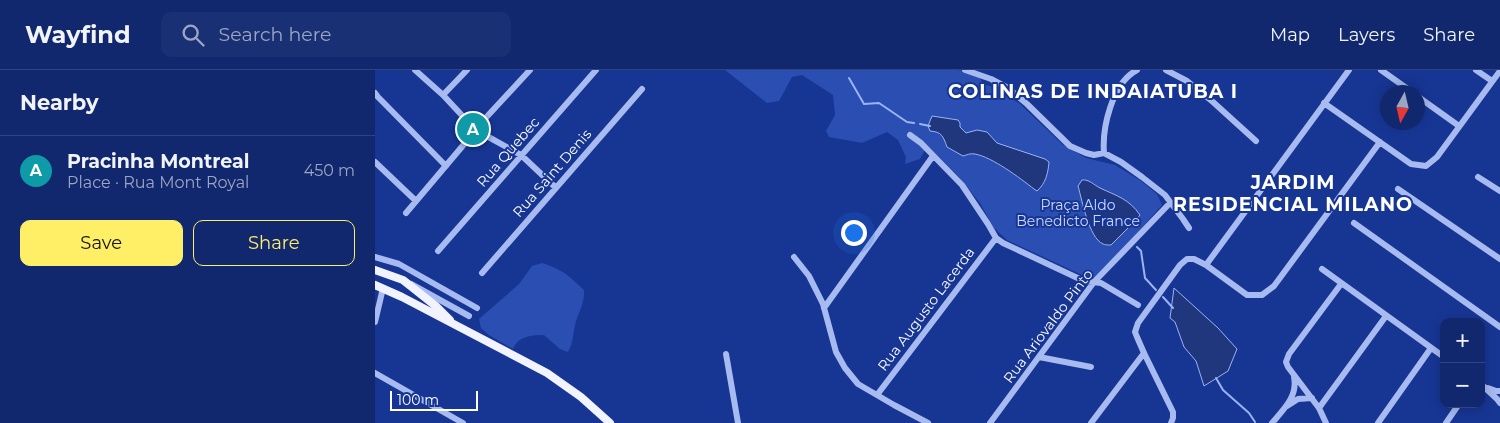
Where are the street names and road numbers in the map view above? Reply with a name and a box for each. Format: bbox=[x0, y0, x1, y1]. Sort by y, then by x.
street label: Rua Quebec bbox=[473, 113, 543, 191]
street label: Rua Saint Denis bbox=[509, 125, 595, 221]
street label: Rua Augusto Lacerda bbox=[874, 244, 978, 374]
street label: Rua Ariovaldo Pinto bbox=[999, 265, 1097, 387]

